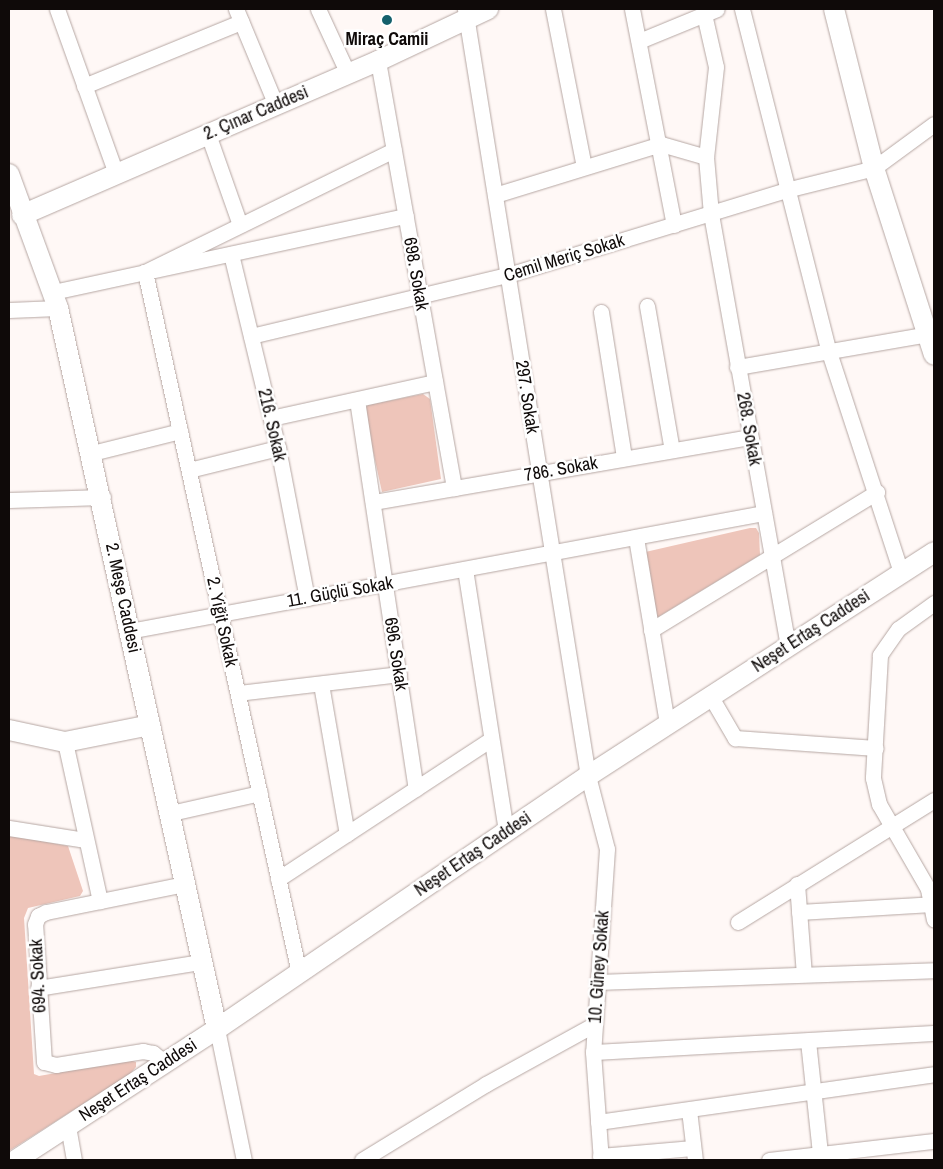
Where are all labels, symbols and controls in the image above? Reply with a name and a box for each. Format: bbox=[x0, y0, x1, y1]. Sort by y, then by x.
marker: Miraç Camii bbox=[381, 14, 393, 26]
place label: Miraç Camii bbox=[346, 28, 428, 50]
street label: 2. Çınar Caddesi bbox=[200, 81, 312, 145]
street label: Cemil Meriç Sokak bbox=[501, 229, 627, 287]
street label: 698. Sokak bbox=[399, 236, 433, 312]
street label: 297. Sokak bbox=[511, 359, 543, 435]
street label: 216. Sokak bbox=[253, 387, 291, 463]
street label: 268. Sokak bbox=[732, 391, 766, 467]
street label: 786. Sokak bbox=[523, 452, 599, 486]
street label: 2. Meşe Caddesi bbox=[101, 541, 145, 655]
street label: 11. Güçlü Sokak bbox=[285, 572, 395, 612]
street label: 2. Yiğit Sokak bbox=[202, 575, 242, 669]
street label: Neşet Ertaş Caddesi bbox=[748, 585, 874, 677]
street label: 696. Sokak bbox=[380, 616, 412, 692]
street label: Neşet Ertaş Caddesi bbox=[411, 807, 535, 901]
street label: 10. Güney Sokak bbox=[584, 910, 614, 1024]
street label: 694. Sokak bbox=[25, 939, 51, 1013]
street label: Neşet Ertaş Caddesi bbox=[75, 1034, 201, 1126]

